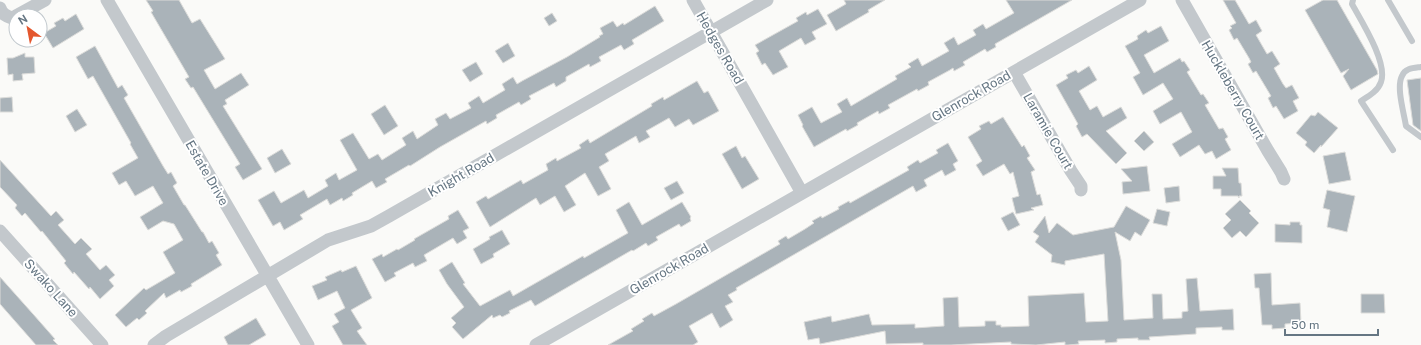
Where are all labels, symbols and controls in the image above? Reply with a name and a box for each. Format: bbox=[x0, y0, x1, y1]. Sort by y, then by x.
north arrow bbox=[8, 8, 48, 48]
street label: Hedges Road bbox=[693, 9, 747, 87]
text: N bbox=[16, 12, 30, 27]
street label: Huckleberry Court bbox=[1198, 38, 1268, 142]
street label: Glenrock Road bbox=[929, 67, 1013, 125]
street label: Laramie Court bbox=[1020, 90, 1076, 172]
street label: Estate Drive bbox=[182, 138, 232, 208]
street label: Knight Road bbox=[425, 150, 497, 200]
street label: Glenrock Road bbox=[627, 240, 711, 298]
street label: Swako Lane bbox=[21, 256, 81, 320]
scale bar bbox=[1285, 311, 1378, 337]
text: 50 m bbox=[1291, 318, 1319, 332]

